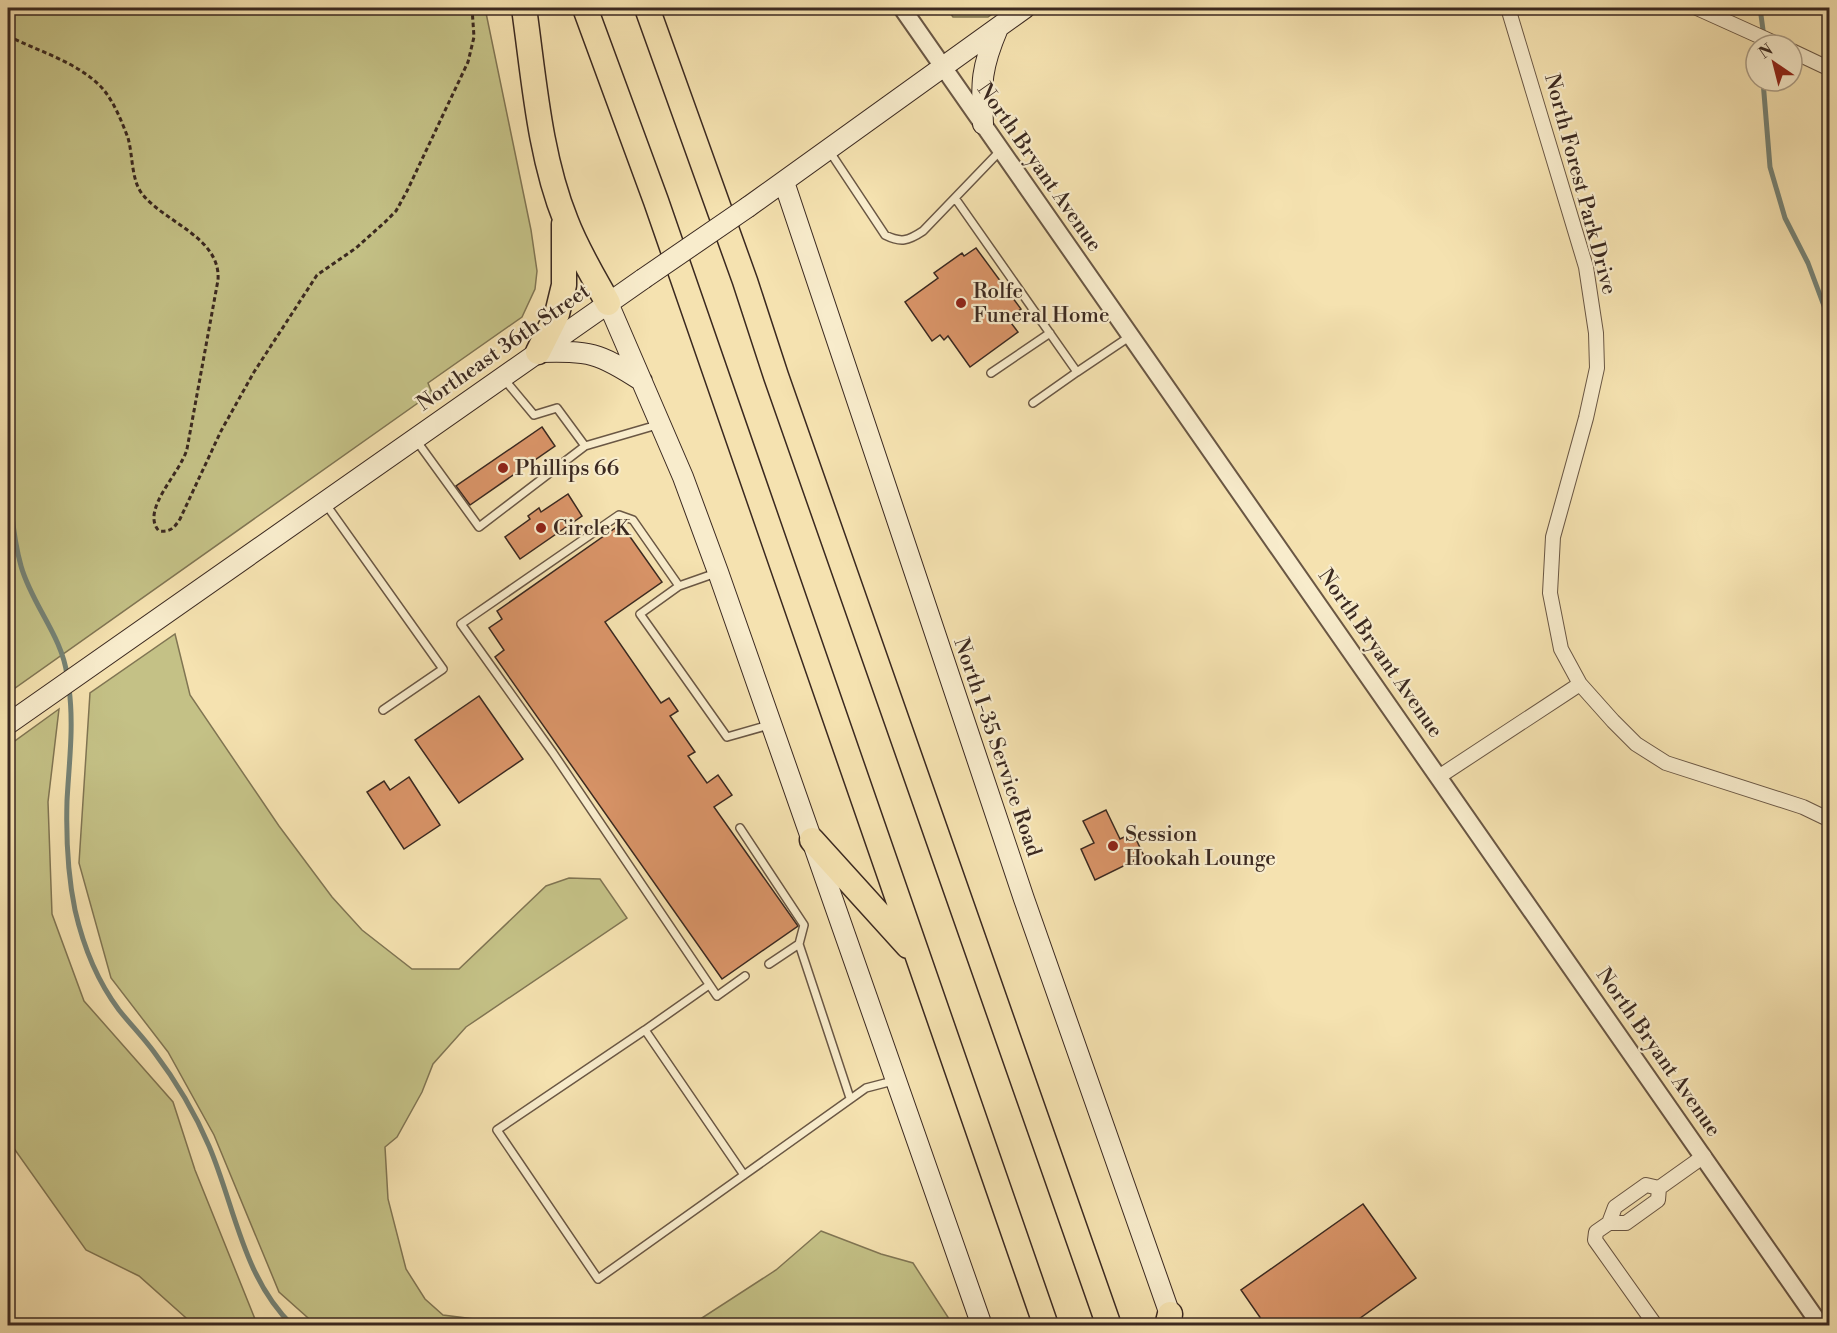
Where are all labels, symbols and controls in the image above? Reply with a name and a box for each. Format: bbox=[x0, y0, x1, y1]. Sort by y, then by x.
north arrow bbox=[1744, 33, 1804, 93]
text: N bbox=[1755, 40, 1777, 63]
street label: North Forest Park Drive bbox=[1538, 71, 1622, 298]
street label: North Bryant Avenue bbox=[971, 78, 1107, 257]
street label: Northeast 36th Street bbox=[412, 278, 596, 417]
place label: Rolfe Funeral Home bbox=[973, 279, 1110, 329]
marker: Rolfe Funeral Home bbox=[954, 296, 968, 310]
place label: Phillips 66 bbox=[515, 456, 620, 482]
marker: Phillips 66 bbox=[496, 461, 510, 475]
place label: Circle K bbox=[553, 516, 632, 542]
marker: Circle K bbox=[534, 521, 548, 535]
street label: North Bryant Avenue bbox=[1312, 564, 1448, 743]
street label: North I-35 Service Road bbox=[947, 635, 1047, 860]
place label: Session Hookah Lounge bbox=[1125, 822, 1276, 872]
marker: Session Hookah Lounge bbox=[1106, 839, 1120, 853]
street label: North Bryant Avenue bbox=[1590, 963, 1726, 1142]

